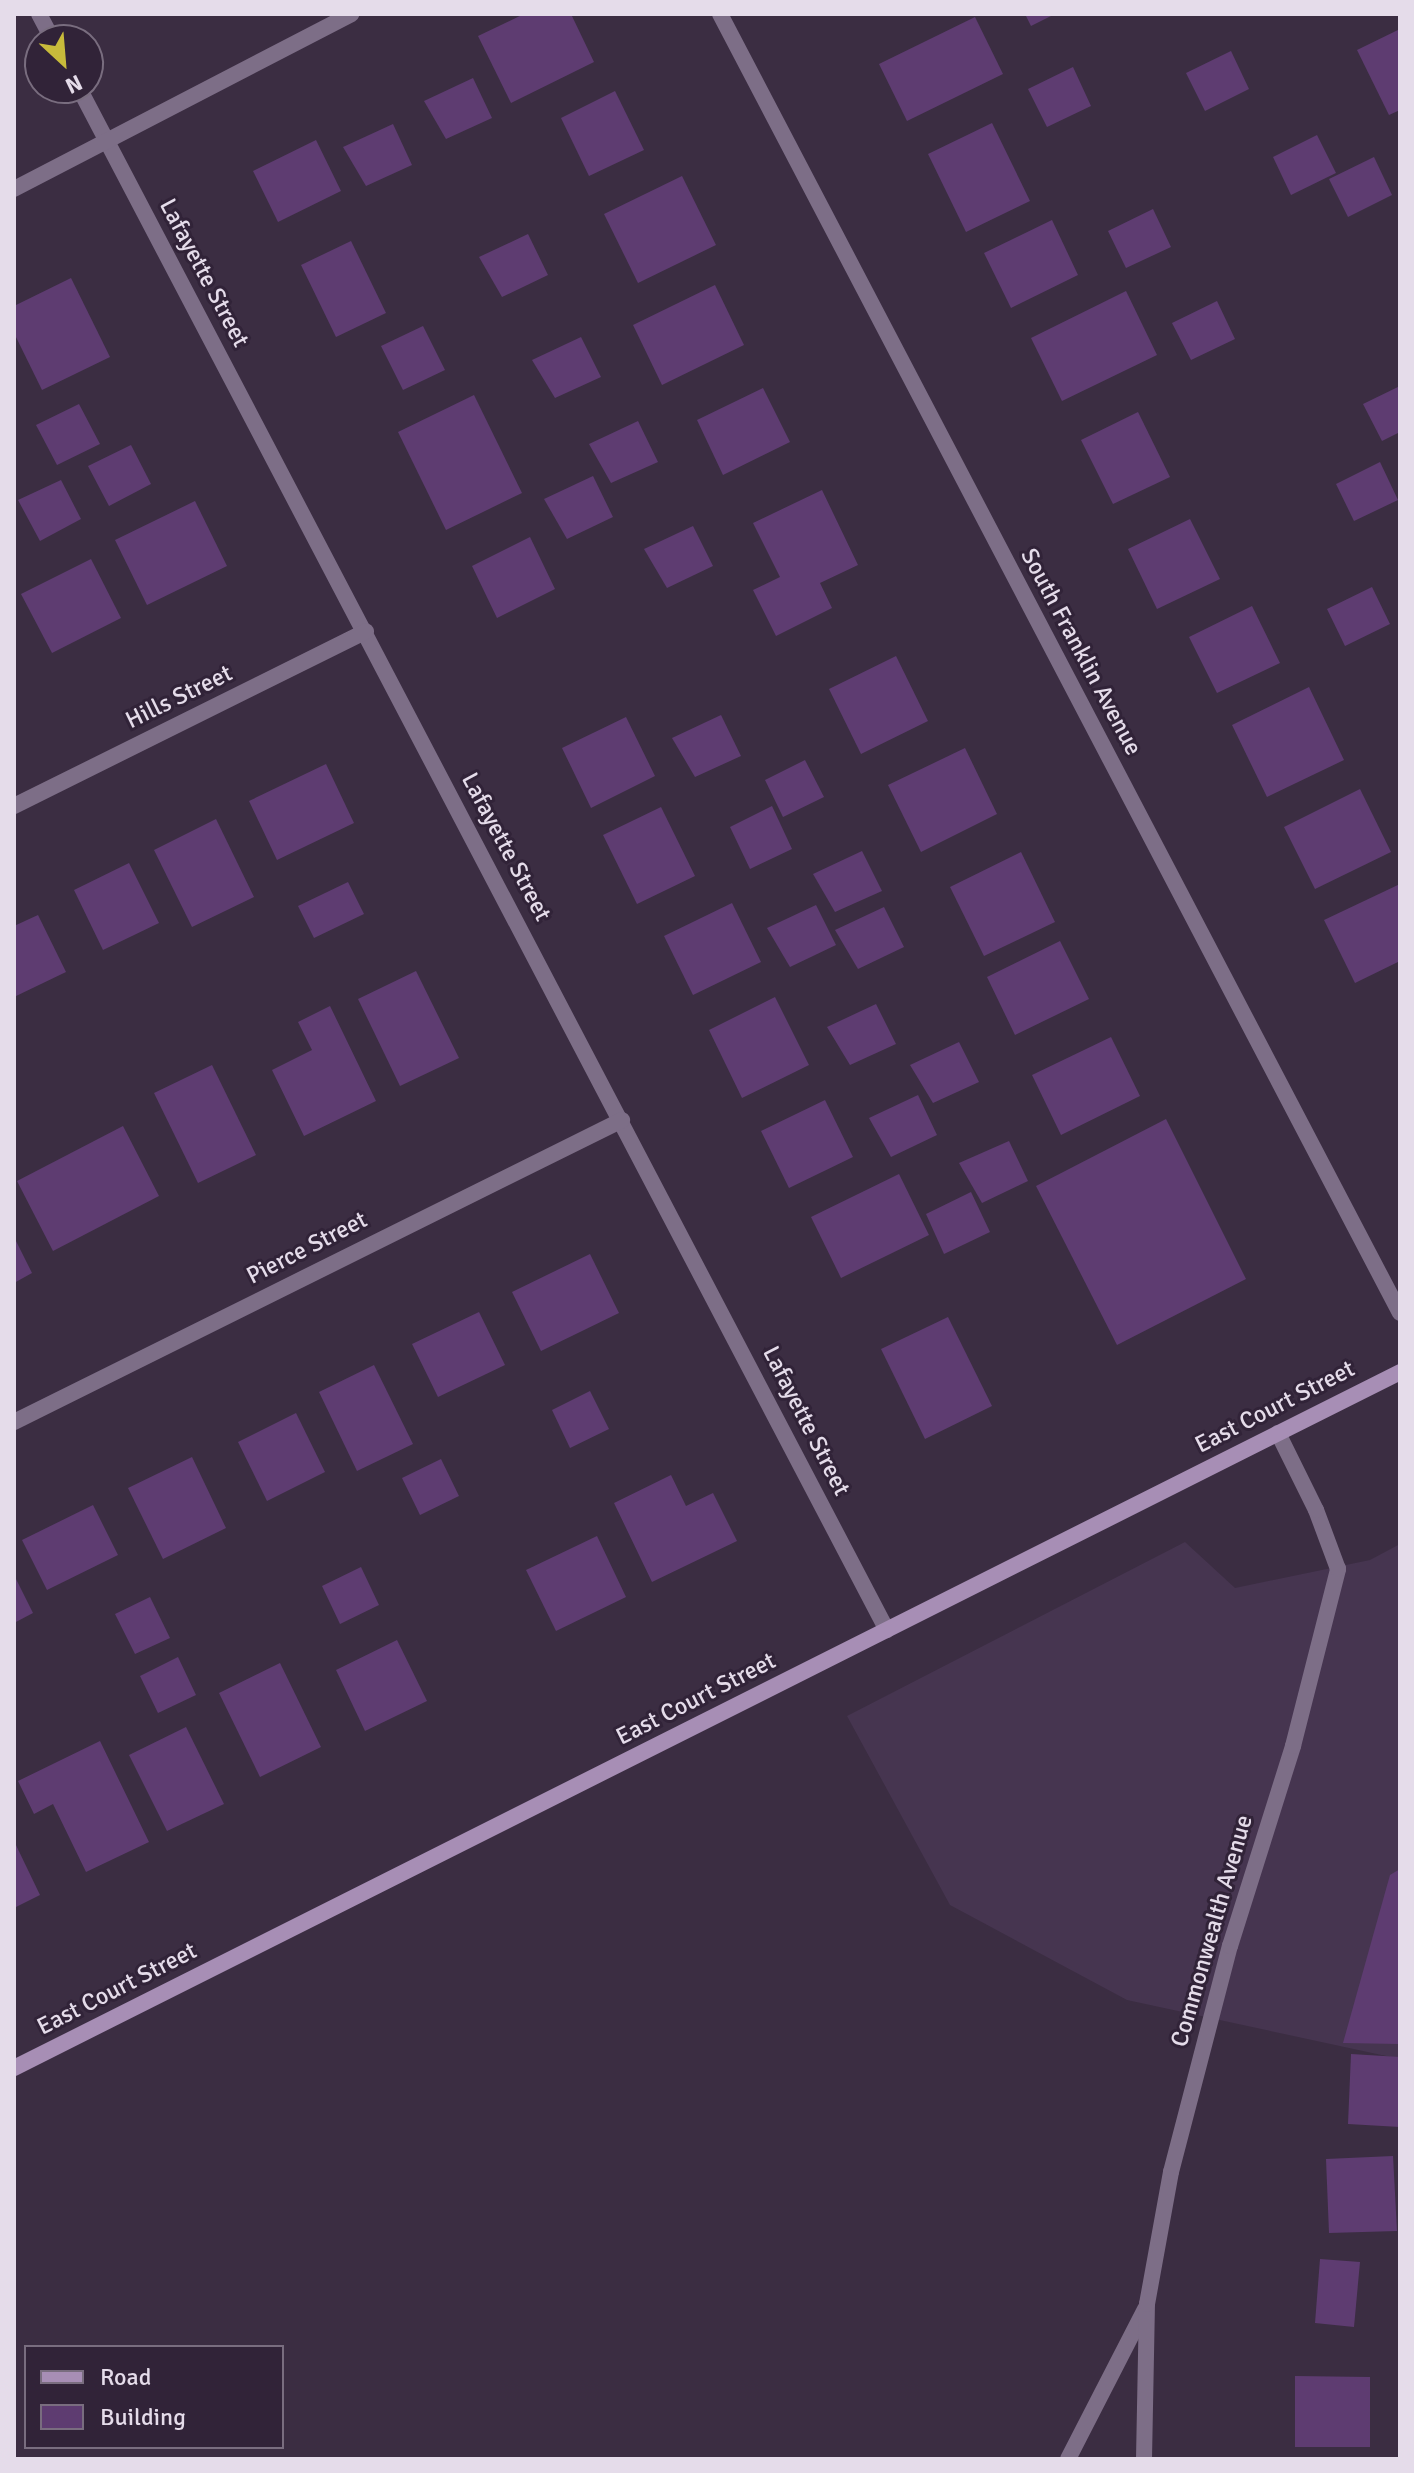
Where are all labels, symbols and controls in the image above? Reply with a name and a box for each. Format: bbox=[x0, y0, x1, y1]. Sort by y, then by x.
north arrow bbox=[24, 24, 104, 104]
text: N bbox=[61, 69, 87, 100]
street label: Lafayette Street bbox=[153, 194, 255, 352]
street label: South Franklin Avenue bbox=[1014, 544, 1148, 760]
street label: Hills Street bbox=[121, 659, 237, 735]
street label: Lafayette Street bbox=[455, 768, 557, 926]
street label: Pierce Street bbox=[242, 1205, 372, 1291]
street label: Lafayette Street bbox=[756, 1342, 856, 1500]
street label: East Court Street bbox=[1190, 1354, 1360, 1460]
street label: East Court Street bbox=[611, 1646, 781, 1752]
street label: Commonwealth Avenue bbox=[1165, 1812, 1259, 2050]
street label: East Court Street bbox=[32, 1936, 202, 2042]
legend bbox=[24, 2345, 284, 2449]
text: Road bbox=[100, 2362, 151, 2392]
text: Building bbox=[100, 2402, 186, 2432]

